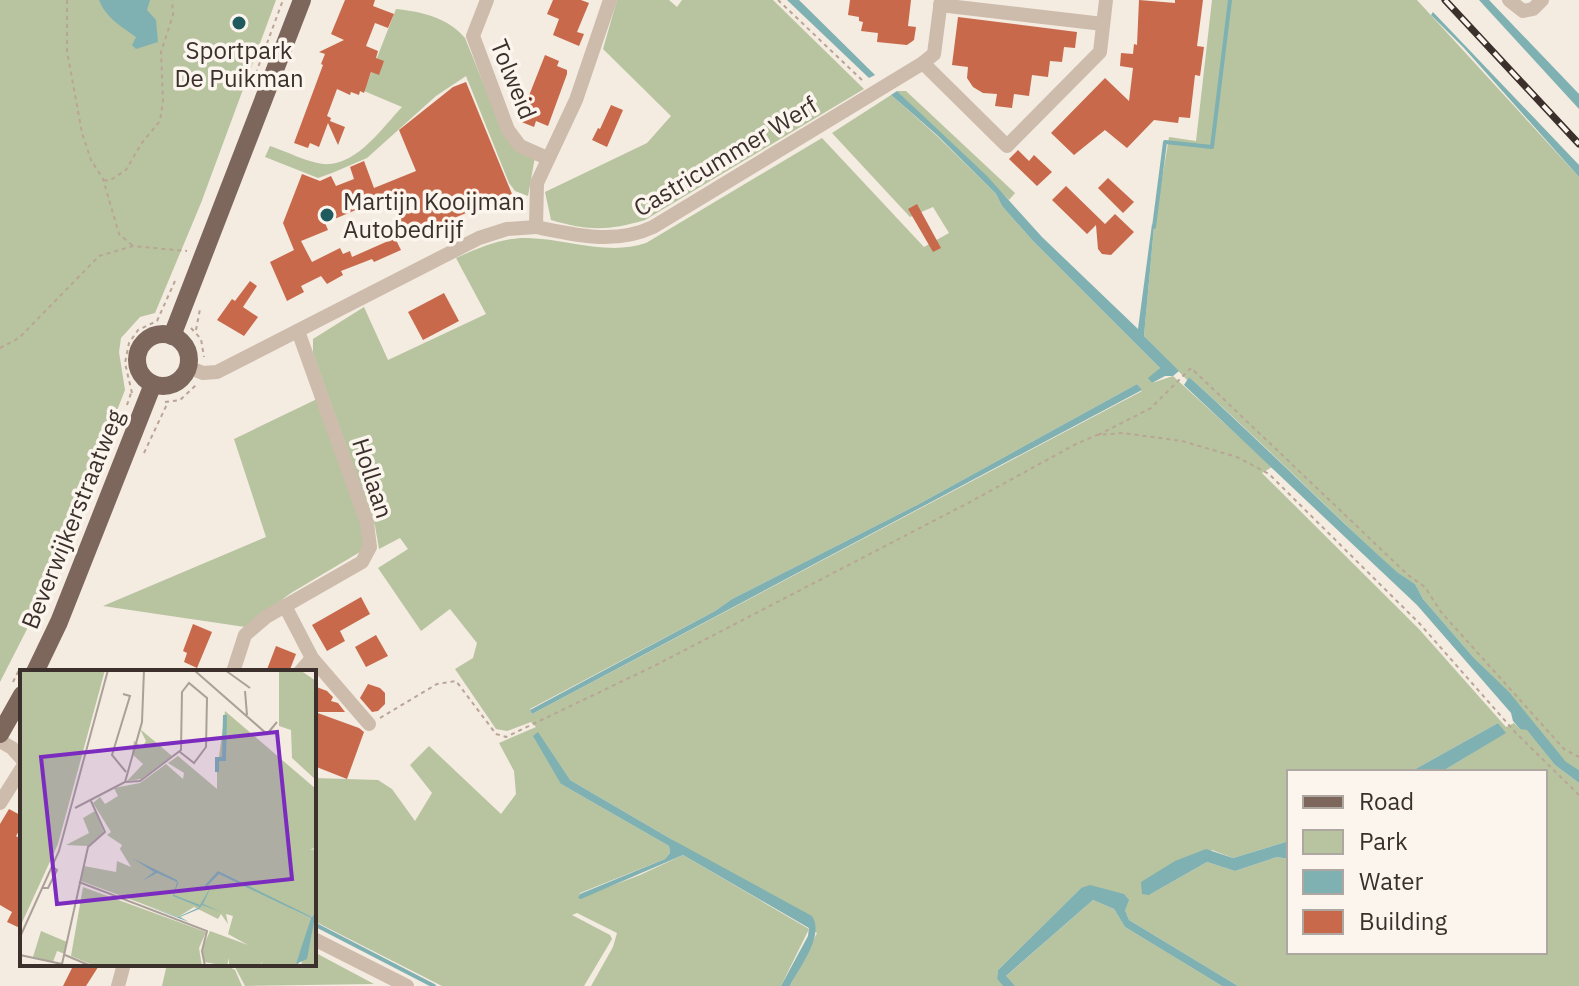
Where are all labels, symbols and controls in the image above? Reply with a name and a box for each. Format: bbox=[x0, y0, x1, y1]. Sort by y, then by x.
marker: Sportpark De Puikman bbox=[230, 14, 248, 32]
place label: Sportpark De Puikman bbox=[174, 34, 304, 94]
street label: Tolweid bbox=[484, 34, 544, 124]
street label: Castricummer Werf bbox=[627, 88, 823, 223]
place label: Martijn Kooijman Autobedrijf bbox=[343, 185, 525, 245]
marker: Martijn Kooijman Autobedrijf bbox=[318, 206, 336, 224]
street label: Beverwijkerstraatweg bbox=[13, 404, 131, 633]
street label: Hollaan bbox=[345, 434, 401, 522]
inset map bbox=[20, 670, 316, 966]
legend bbox=[1287, 770, 1547, 954]
text: Road bbox=[1359, 785, 1414, 817]
text: Park bbox=[1359, 825, 1408, 857]
text: Water bbox=[1359, 865, 1423, 897]
text: Building bbox=[1359, 905, 1447, 937]

